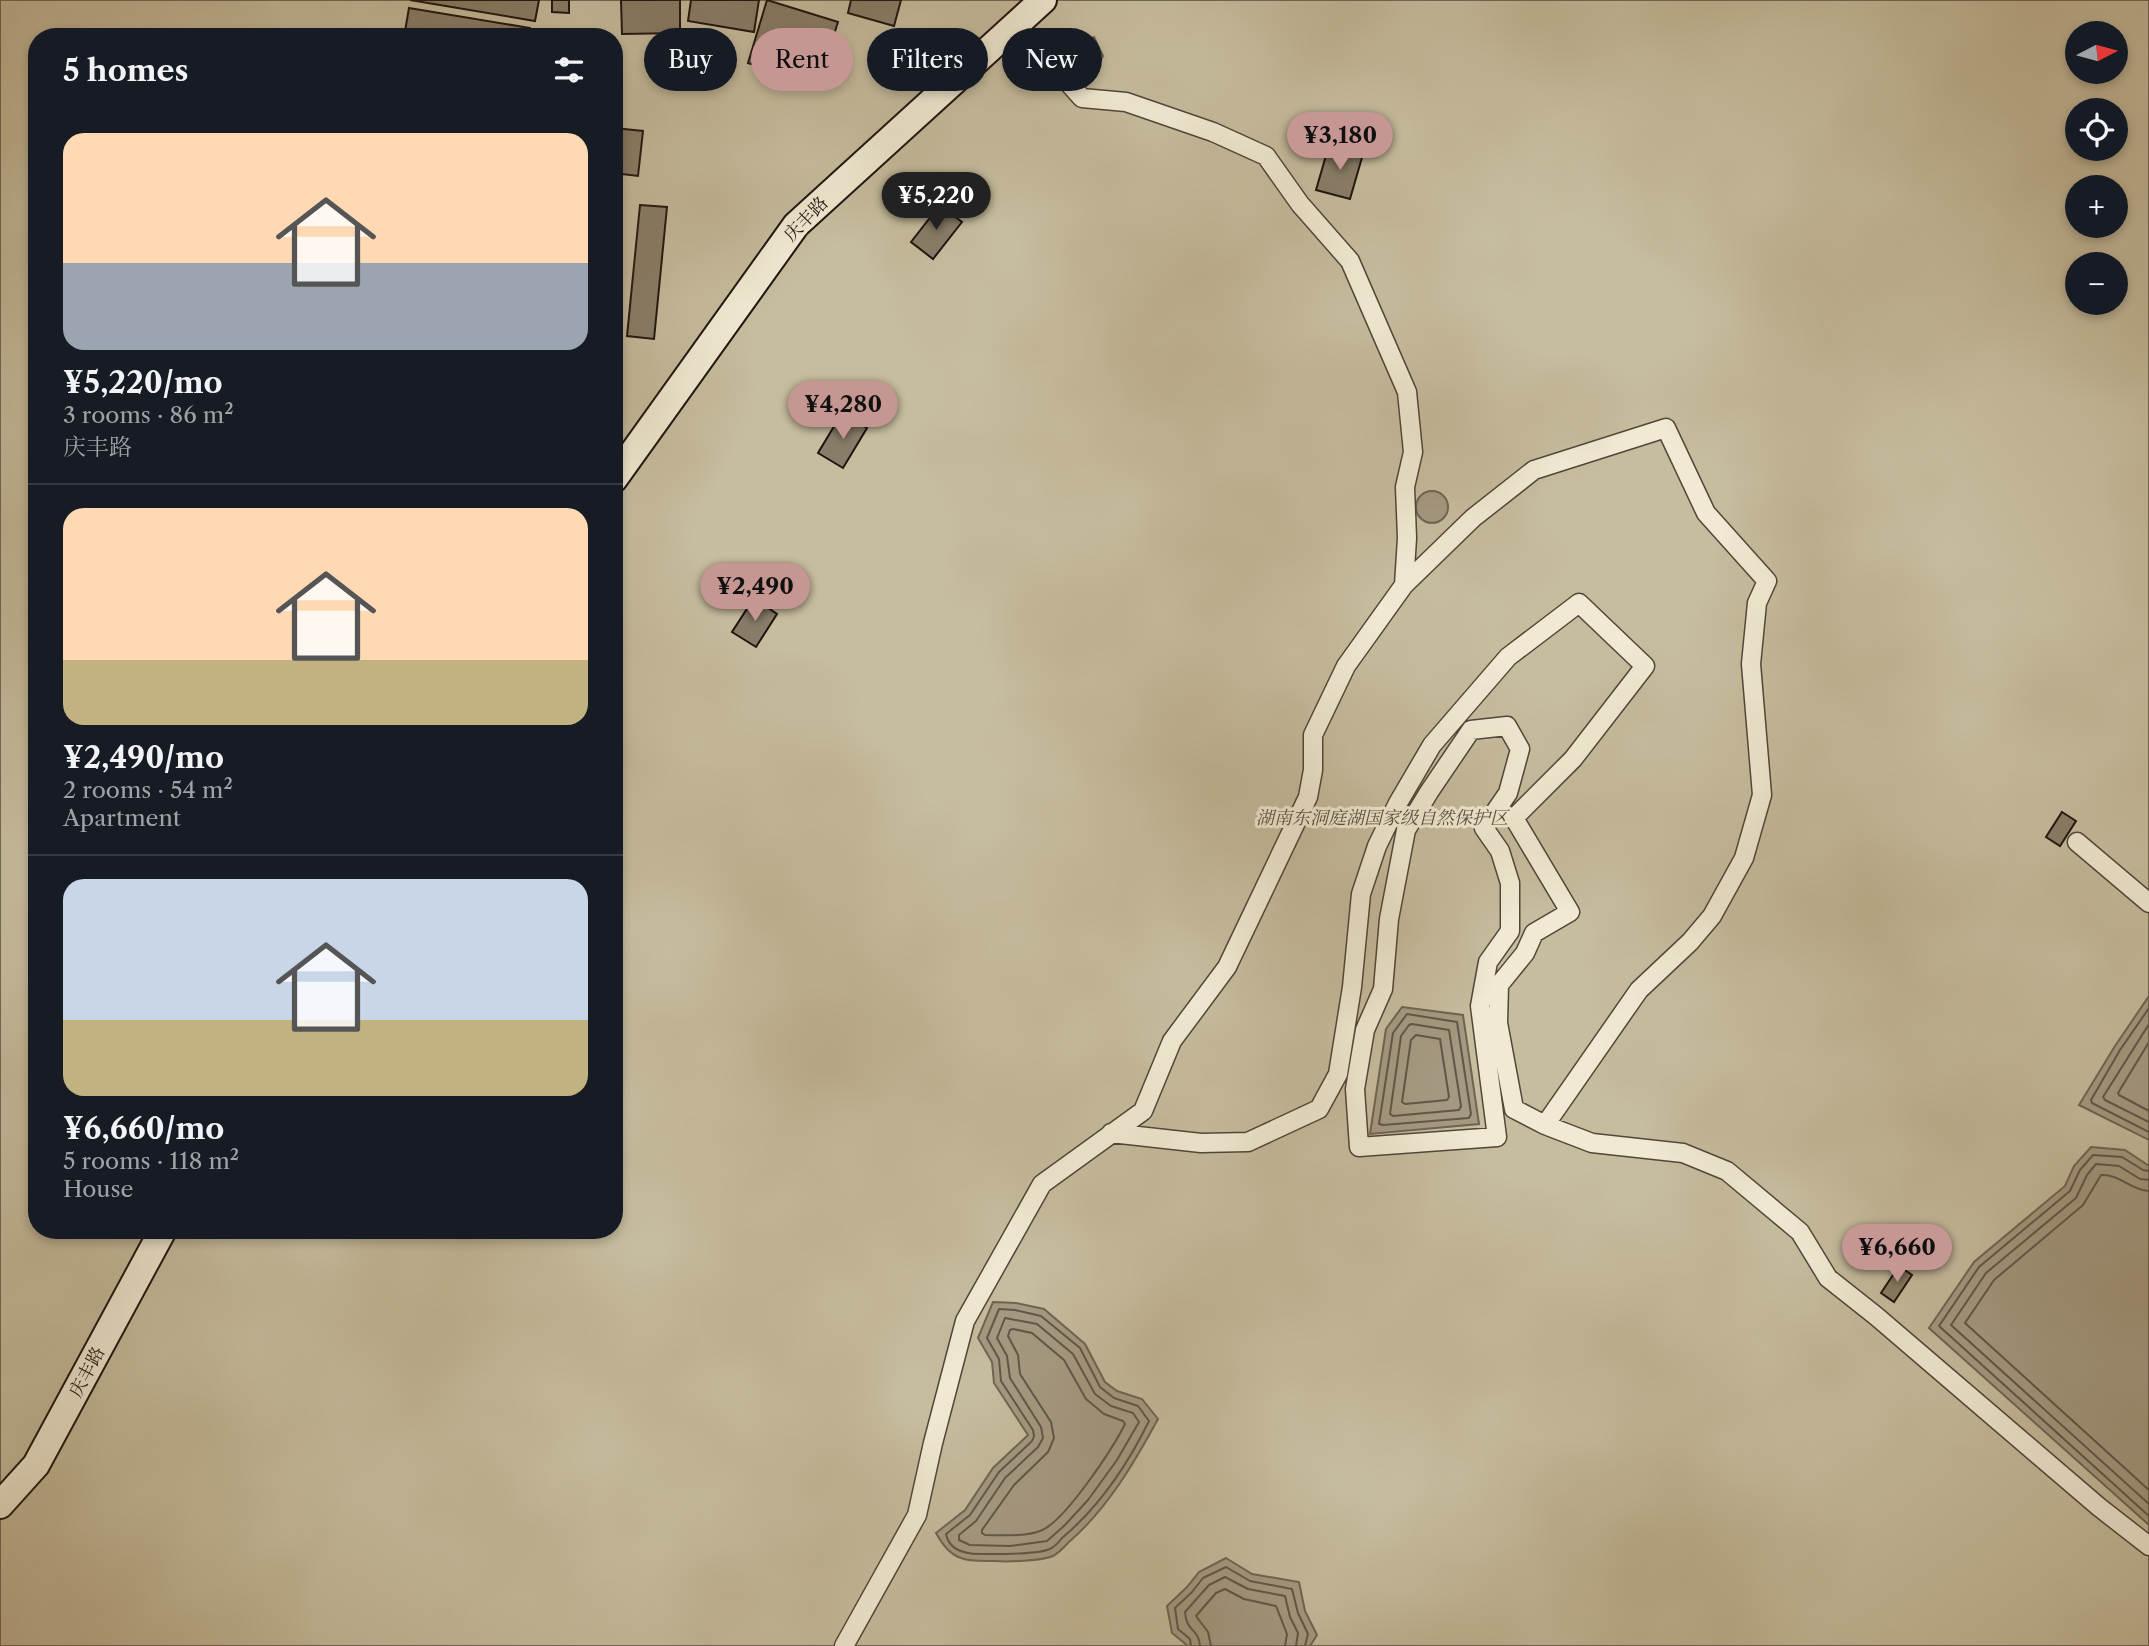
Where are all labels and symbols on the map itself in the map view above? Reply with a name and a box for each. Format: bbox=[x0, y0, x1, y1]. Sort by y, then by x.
north arrow bbox=[2065, 21, 2128, 84]
pin: ¥3,180 bbox=[1283, 113, 1397, 172]
pin: ¥5,220 bbox=[879, 173, 993, 232]
street label: 庆丰路 bbox=[779, 192, 833, 246]
pin: ¥4,280 bbox=[786, 382, 900, 441]
pin: ¥2,490 bbox=[698, 564, 812, 623]
park label: 湖南东洞庭湖国家级自然保护区 bbox=[1256, 807, 1510, 829]
pin: ¥6,660 bbox=[1840, 1224, 1954, 1284]
street label: 庆丰路 bbox=[65, 1343, 109, 1401]

